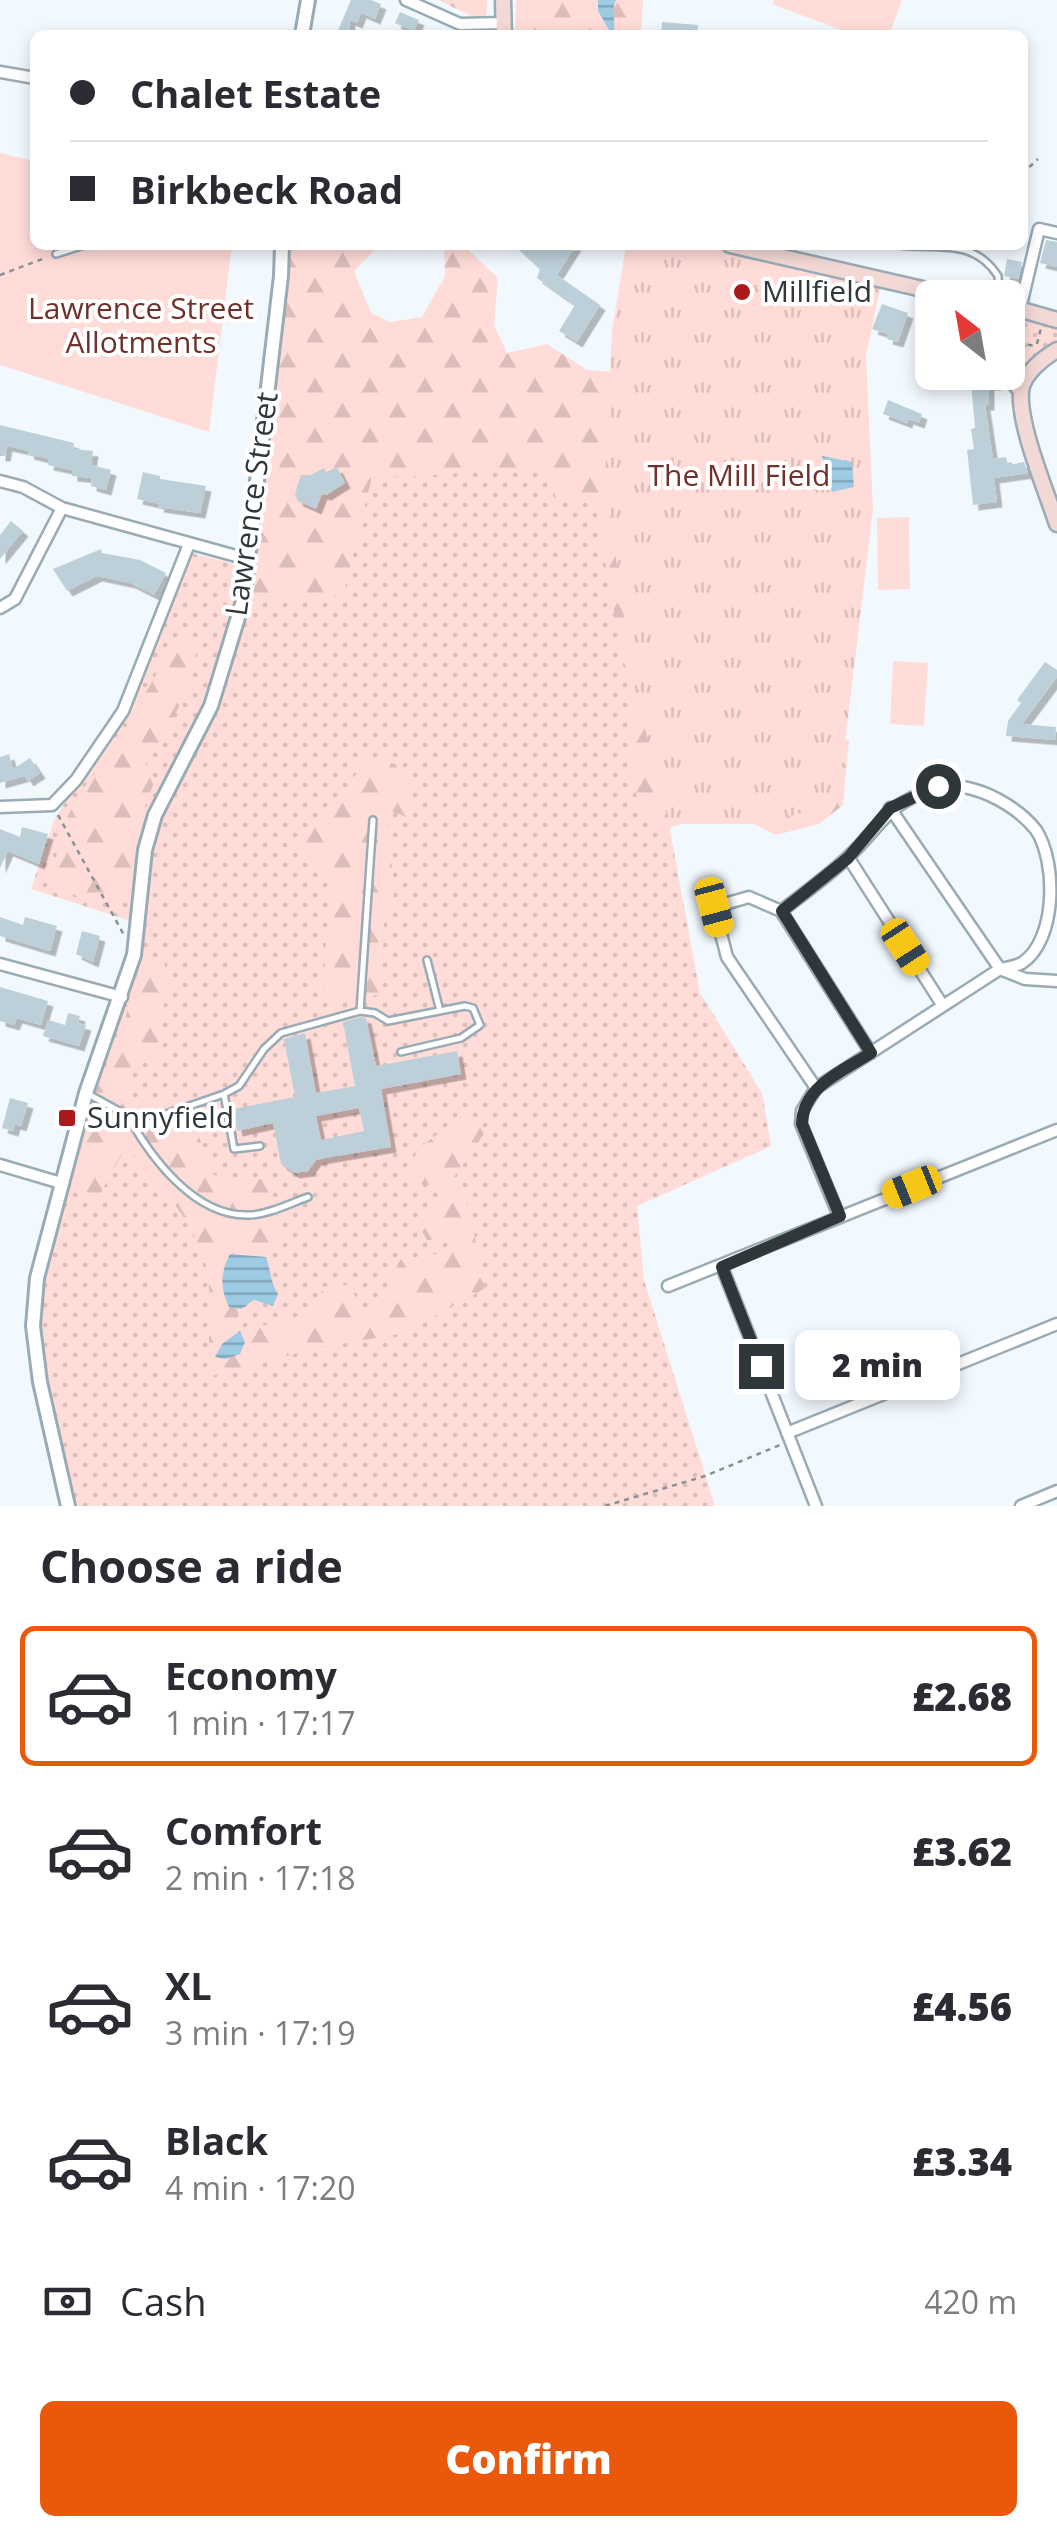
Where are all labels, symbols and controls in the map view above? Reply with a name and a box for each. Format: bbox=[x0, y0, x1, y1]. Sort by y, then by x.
text: Chalet Estate bbox=[130, 67, 381, 119]
text: Birkbeck Road bbox=[130, 163, 403, 215]
place label: Millfield bbox=[762, 270, 872, 311]
north arrow bbox=[915, 280, 1025, 390]
map controls bbox=[915, 280, 1025, 390]
marker: Millfield bbox=[731, 281, 753, 303]
park label: Lawrence Street Allotments bbox=[28, 287, 254, 362]
street label: Lawrence Street bbox=[214, 389, 287, 618]
park label: The Mill Field bbox=[648, 454, 830, 495]
route start bbox=[916, 764, 961, 809]
car bbox=[692, 874, 736, 940]
car bbox=[876, 914, 934, 980]
place label: Sunnyfield bbox=[87, 1096, 234, 1137]
marker: Sunnyfield bbox=[56, 1107, 78, 1129]
car bbox=[879, 1162, 945, 1212]
callout: 2 min bbox=[796, 1331, 961, 1401]
text: 2 min bbox=[832, 1343, 923, 1386]
route end bbox=[739, 1344, 784, 1389]
text: Choose a ride bbox=[40, 1535, 343, 1596]
text: Economy bbox=[165, 1649, 337, 1701]
icon: car bbox=[45, 1651, 135, 1741]
text: £2.68 bbox=[912, 1670, 1012, 1722]
text: 1 min · 17:17 bbox=[165, 1701, 356, 1744]
text: Comfort bbox=[165, 1804, 322, 1856]
icon: car bbox=[45, 1806, 135, 1896]
text: £3.62 bbox=[912, 1825, 1012, 1877]
text: 2 min · 17:18 bbox=[165, 1856, 356, 1899]
text: XL bbox=[165, 1959, 212, 2011]
icon: car bbox=[45, 1961, 135, 2051]
text: £4.56 bbox=[912, 1980, 1012, 2032]
text: 3 min · 17:19 bbox=[165, 2011, 356, 2054]
text: Black bbox=[165, 2114, 268, 2166]
icon: car bbox=[45, 2116, 135, 2206]
text: £3.34 bbox=[912, 2135, 1012, 2187]
text: 4 min · 17:20 bbox=[165, 2166, 356, 2209]
icon: cash bbox=[40, 2274, 95, 2329]
text: Cash bbox=[120, 2275, 206, 2327]
text: 420 m bbox=[924, 2280, 1017, 2323]
button: Confirm bbox=[40, 2401, 1017, 2516]

